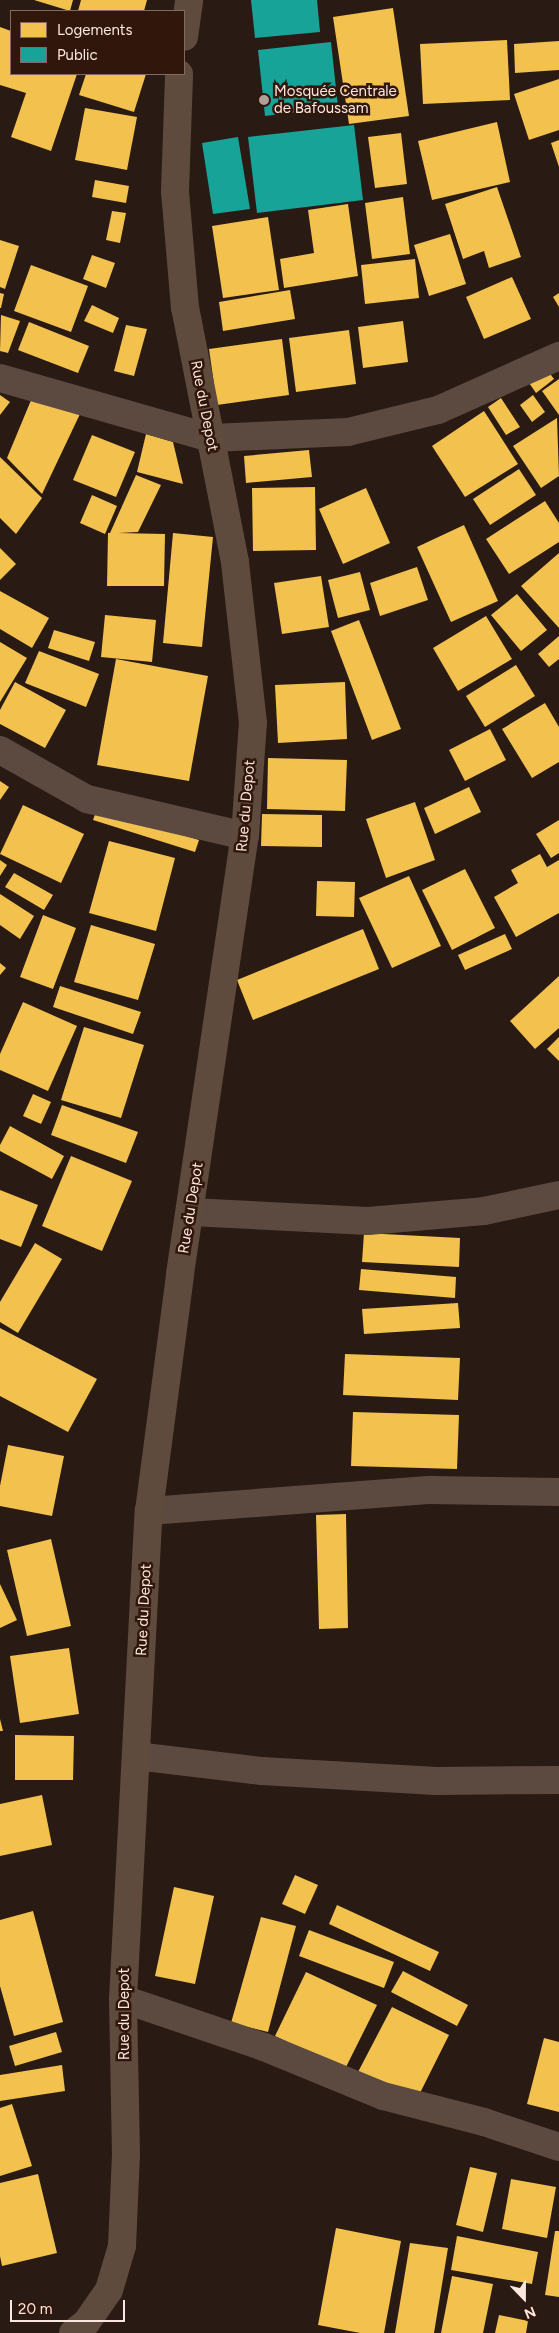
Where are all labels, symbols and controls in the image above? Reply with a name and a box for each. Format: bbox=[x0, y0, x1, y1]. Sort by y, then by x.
legend bbox=[10, 10, 185, 75]
text: Logements bbox=[57, 21, 132, 39]
text: Public bbox=[57, 46, 98, 64]
place label: Mosquée Centrale de Bafoussam bbox=[274, 82, 397, 117]
marker: Mosquée Centrale de Bafoussam bbox=[258, 94, 270, 106]
street label: Rue du Depot bbox=[186, 359, 222, 453]
street label: Rue du Depot bbox=[233, 759, 259, 853]
street label: Rue du Depot bbox=[175, 1161, 207, 1255]
street label: Rue du Depot bbox=[133, 1563, 155, 1657]
street label: Rue du Depot bbox=[116, 1968, 134, 2060]
north arrow bbox=[499, 2273, 549, 2323]
scale bar bbox=[12, 2290, 128, 2322]
text: 20 m bbox=[18, 2300, 52, 2318]
text: N bbox=[522, 2302, 538, 2322]

